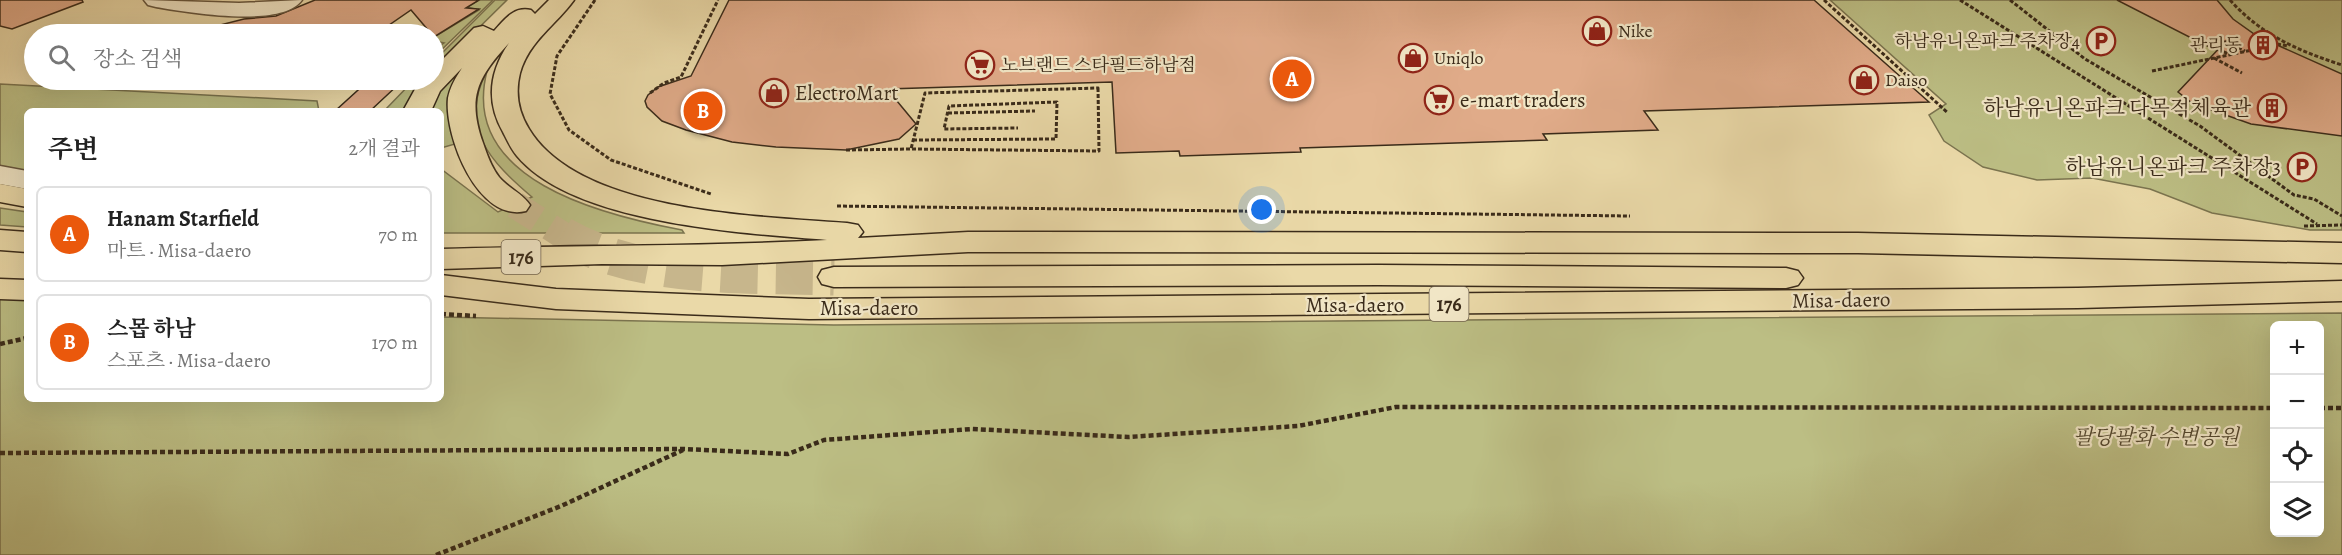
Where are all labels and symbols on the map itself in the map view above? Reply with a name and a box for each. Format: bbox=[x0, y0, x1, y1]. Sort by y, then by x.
shop icon: Nike bbox=[1581, 15, 1613, 47]
place label: Nike bbox=[1618, 19, 1653, 43]
parking icon: 하남유니온파크 주차장4 bbox=[2085, 25, 2117, 57]
place label: 하남유니온파크 주차장4 bbox=[1894, 29, 2080, 53]
building icon: 관리동 bbox=[2247, 29, 2279, 61]
place label: 관리동 bbox=[2190, 33, 2242, 57]
shop icon: Uniqlo bbox=[1397, 42, 1429, 74]
place label: Uniqlo bbox=[1434, 46, 1484, 70]
supermarket icon: 노브랜드 스타필드하남점 bbox=[964, 49, 996, 81]
place label: 노브랜드 스타필드하남점 bbox=[1001, 53, 1196, 77]
pin: A bbox=[1272, 56, 1312, 101]
shop icon: Daiso bbox=[1848, 64, 1880, 96]
place label: Daiso bbox=[1885, 68, 1927, 92]
shop icon: ElectroMart bbox=[758, 77, 790, 109]
place label: ElectroMart bbox=[795, 79, 898, 107]
supermarket icon: e-mart traders bbox=[1423, 84, 1455, 116]
place label: e-mart traders bbox=[1460, 86, 1586, 114]
pin: B bbox=[684, 88, 722, 134]
building icon: 하남유니온파크 다목적체육관 bbox=[2256, 92, 2288, 124]
place label: 하남유니온파크 다목적체육관 bbox=[1983, 94, 2252, 122]
parking icon: 하남유니온파크 주차장3 bbox=[2286, 151, 2318, 183]
place label: 하남유니온파크 주차장3 bbox=[2065, 153, 2281, 181]
your location bbox=[1247, 195, 1276, 224]
road number: 176 bbox=[502, 240, 540, 274]
street label: Misa-daero bbox=[1792, 285, 1890, 315]
road number: 176 bbox=[1430, 287, 1468, 321]
street label: Misa-daero bbox=[1306, 291, 1404, 319]
street label: Misa-daero bbox=[820, 294, 918, 322]
park label: 팔당팔화 수변공원 bbox=[2073, 423, 2241, 451]

